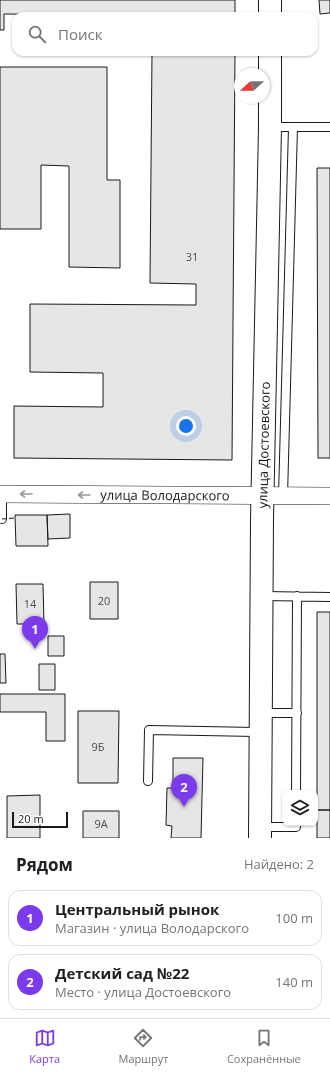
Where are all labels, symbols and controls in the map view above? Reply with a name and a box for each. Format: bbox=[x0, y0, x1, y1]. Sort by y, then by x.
search box bbox=[12, 12, 318, 56]
icon: search bbox=[26, 23, 48, 45]
text: Поиск bbox=[58, 24, 102, 44]
north arrow bbox=[234, 68, 270, 104]
house number: 31 bbox=[186, 249, 198, 264]
street label: улица Достоевского bbox=[253, 381, 274, 509]
your location bbox=[176, 416, 196, 436]
street label: улица Володарского bbox=[100, 486, 230, 504]
one-way arrow bbox=[20, 491, 33, 498]
one-way arrow bbox=[78, 491, 91, 499]
house number: 20 bbox=[98, 593, 110, 608]
house number: 14 bbox=[24, 596, 37, 611]
pin: 1 bbox=[22, 616, 48, 649]
house number: 9Б bbox=[91, 739, 105, 754]
pin: 2 bbox=[171, 774, 197, 807]
map controls bbox=[282, 790, 318, 826]
button: layers bbox=[282, 790, 318, 826]
scale bar bbox=[12, 810, 68, 829]
text: 20 m bbox=[18, 811, 44, 826]
house number: 9А bbox=[94, 816, 108, 831]
text: Рядом bbox=[16, 853, 73, 876]
text: Найдено: 2 bbox=[244, 855, 314, 873]
text: Центральный рынок bbox=[55, 899, 219, 919]
text: 1 bbox=[26, 909, 34, 927]
text: 100 m bbox=[275, 909, 313, 927]
text: Магазин · улица Володарского bbox=[55, 919, 249, 937]
text: Детский сад №22 bbox=[55, 963, 189, 983]
text: 2 bbox=[26, 973, 34, 991]
text: 140 m bbox=[275, 973, 313, 991]
text: Место · улица Достоевского bbox=[55, 983, 231, 1001]
tab: Карта bbox=[29, 1027, 60, 1066]
tab: Маршрут bbox=[119, 1027, 168, 1066]
tab: Сохранённые bbox=[227, 1027, 301, 1066]

